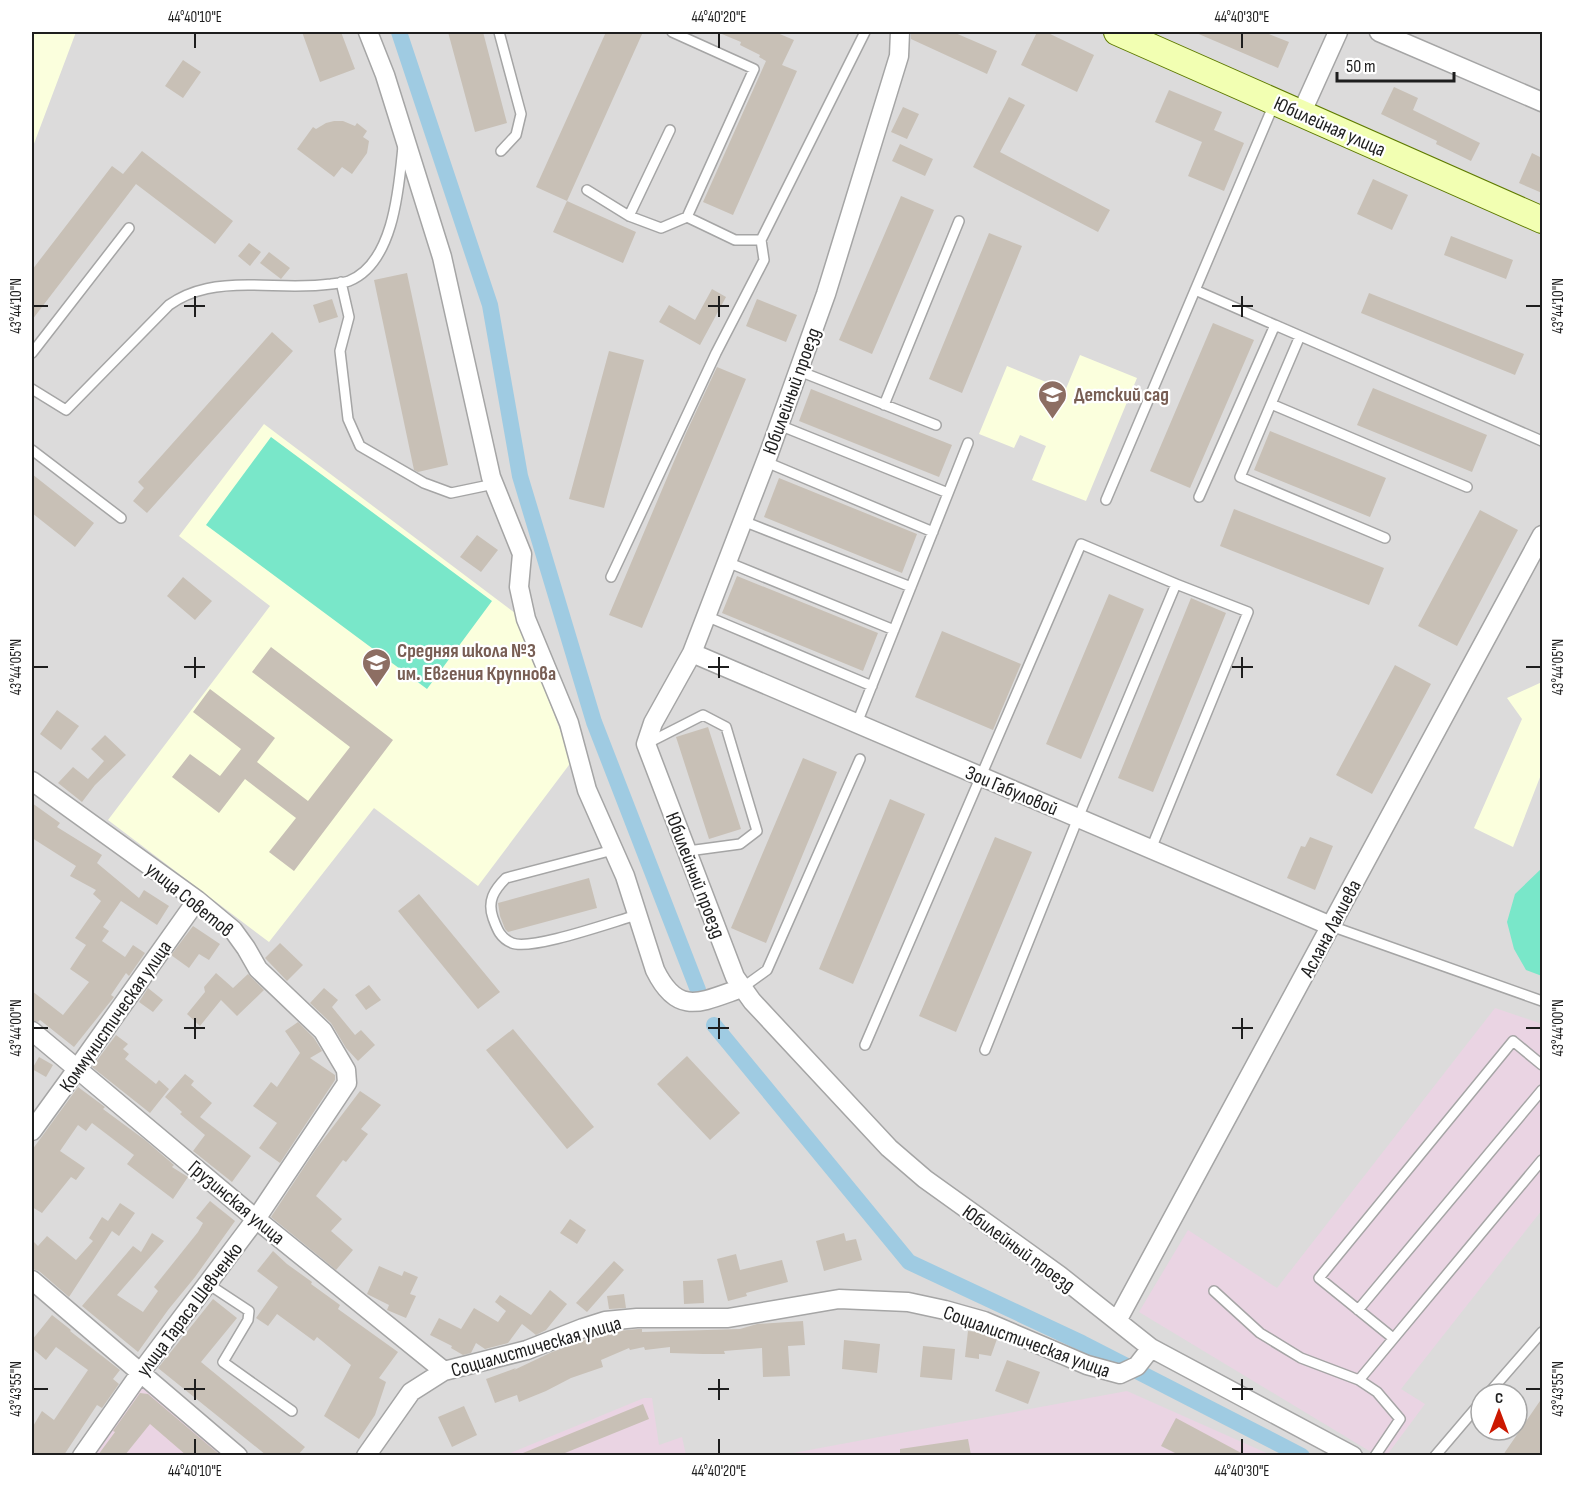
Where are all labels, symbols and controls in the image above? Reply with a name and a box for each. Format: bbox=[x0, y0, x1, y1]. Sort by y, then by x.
text: 44°40'10"E bbox=[168, 8, 222, 27]
text: 44°40'20"E bbox=[692, 8, 746, 27]
text: 44°40'30"E bbox=[1214, 8, 1270, 27]
scale bar bbox=[1337, 45, 1454, 83]
text: 50 m bbox=[1346, 56, 1376, 77]
street label: Юбилейная улица bbox=[1270, 92, 1389, 162]
text: 43°44'10"N bbox=[7, 278, 26, 334]
text: 43°44'10"N bbox=[1549, 278, 1568, 334]
street label: Юбилейный проезд bbox=[758, 325, 826, 458]
school or university icon: Детский сад bbox=[1037, 378, 1069, 420]
place label: Детский сад bbox=[1074, 383, 1169, 407]
text: 43°44'05"N bbox=[7, 639, 26, 695]
place label: Средняя школа №3 им. Евгения Крупнова bbox=[397, 639, 556, 686]
text: 43°44'05"N bbox=[1549, 639, 1568, 695]
school or university icon: Средняя школа №3 им. Евгения Крупнова bbox=[360, 646, 392, 688]
street label: Зои Габуловой bbox=[962, 761, 1062, 821]
street label: Юбилейный проезд bbox=[660, 809, 730, 942]
street label: улица Советов bbox=[141, 857, 238, 942]
street label: Аслана Лалиева bbox=[1295, 876, 1367, 982]
street label: Коммунистическая улица bbox=[55, 936, 177, 1097]
text: 43°44'00"N bbox=[7, 999, 26, 1057]
text: 43°44'00"N bbox=[1549, 999, 1568, 1057]
street label: Грузинская улица bbox=[183, 1155, 290, 1250]
street label: Юбилейный проезд bbox=[957, 1200, 1079, 1298]
street label: улица Тараса Шевченко bbox=[132, 1238, 248, 1381]
street label: Социалистическая улица bbox=[940, 1301, 1113, 1383]
street label: Социалистическая улица bbox=[448, 1311, 624, 1383]
text: 43°43'55"N bbox=[7, 1361, 26, 1417]
text: 43°43'55"N bbox=[1549, 1361, 1568, 1417]
north arrow bbox=[1469, 1382, 1529, 1442]
text: С bbox=[1495, 1389, 1503, 1408]
text: 44°40'10"E bbox=[168, 1462, 222, 1481]
text: 44°40'20"E bbox=[692, 1462, 746, 1481]
text: 44°40'30"E bbox=[1214, 1462, 1270, 1481]

